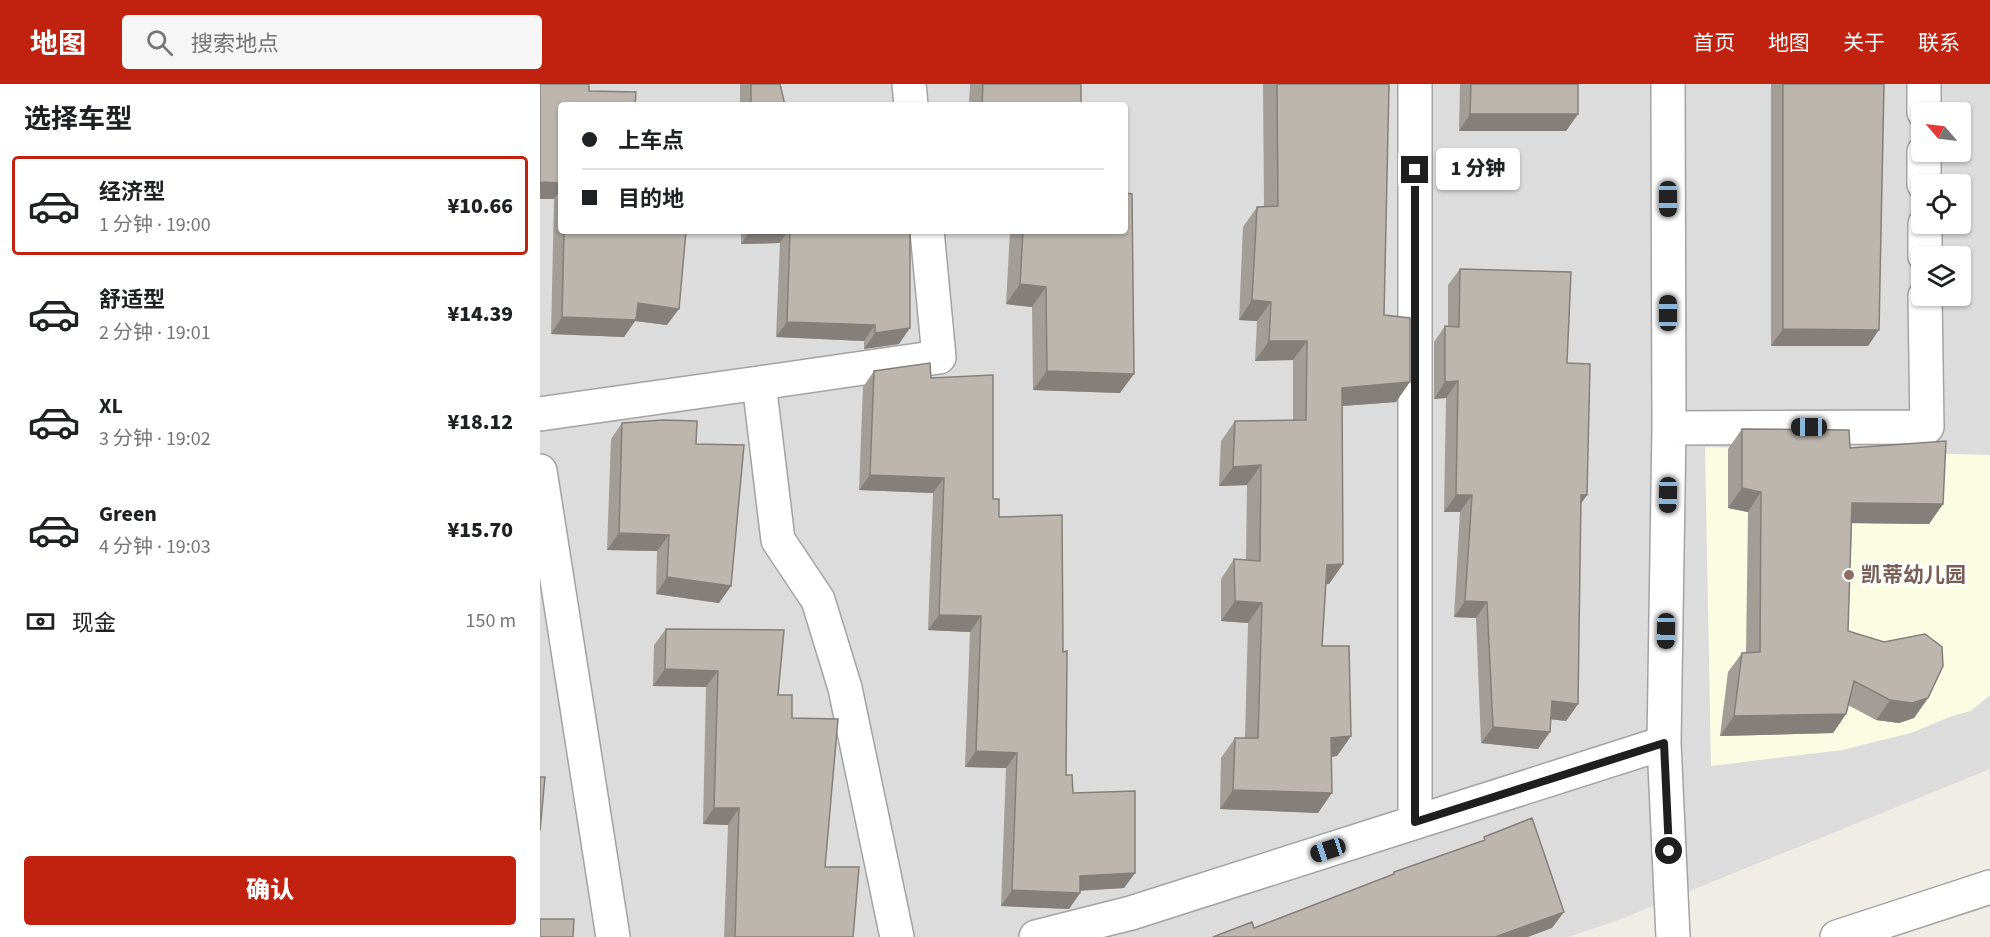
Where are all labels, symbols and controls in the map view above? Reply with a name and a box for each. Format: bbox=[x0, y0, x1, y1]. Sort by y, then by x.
search box bbox=[122, 15, 542, 69]
text: 地图 bbox=[30, 24, 86, 64]
icon: search bbox=[143, 26, 176, 59]
text: 搜索地点 bbox=[191, 28, 279, 60]
text: 首页 bbox=[1693, 28, 1735, 58]
text: 地图 bbox=[1768, 28, 1810, 58]
text: 关于 bbox=[1843, 28, 1885, 58]
text: 联系 bbox=[1918, 28, 1960, 58]
text: 选择车型 bbox=[24, 100, 132, 139]
north arrow bbox=[1911, 102, 1971, 162]
map controls bbox=[1911, 102, 1971, 306]
text: 上车点 bbox=[618, 125, 684, 157]
callout: 1 分钟 bbox=[1436, 149, 1520, 191]
text: 1 分钟 bbox=[1451, 155, 1505, 183]
route end bbox=[1401, 156, 1428, 183]
button: locate bbox=[1911, 174, 1971, 234]
text: 经济型 bbox=[99, 176, 165, 208]
icon: car bbox=[27, 179, 81, 233]
car bbox=[1659, 181, 1677, 217]
text: 目的地 bbox=[618, 183, 684, 215]
text: ¥10.66 bbox=[447, 190, 513, 222]
text: 1 分钟 · 19:00 bbox=[99, 211, 211, 239]
button: layers bbox=[1911, 246, 1971, 306]
text: 舒适型 bbox=[99, 284, 165, 316]
icon: car bbox=[27, 287, 81, 341]
car bbox=[1659, 295, 1677, 331]
text: ¥14.39 bbox=[447, 298, 513, 330]
text: 2 分钟 · 19:01 bbox=[99, 319, 211, 347]
text: XL bbox=[99, 390, 123, 422]
icon: car bbox=[27, 395, 81, 449]
text: ¥18.12 bbox=[447, 406, 513, 438]
car bbox=[1791, 418, 1827, 436]
text: 3 分钟 · 19:02 bbox=[99, 425, 211, 453]
car bbox=[1659, 477, 1677, 513]
text: Green bbox=[99, 498, 157, 530]
icon: car bbox=[27, 503, 81, 557]
text: ¥15.70 bbox=[447, 514, 513, 546]
text: 4 分钟 · 19:03 bbox=[99, 533, 211, 561]
place label: 凯蒂幼儿园 bbox=[1861, 560, 1966, 590]
marker: 凯蒂幼儿园 bbox=[1842, 568, 1856, 582]
icon: cash bbox=[24, 605, 57, 638]
text: 现金 bbox=[72, 607, 116, 639]
text: 150 m bbox=[466, 607, 516, 635]
car bbox=[1657, 613, 1675, 649]
car bbox=[1308, 836, 1348, 864]
route start bbox=[1655, 837, 1682, 864]
button: 确认 bbox=[24, 856, 516, 925]

